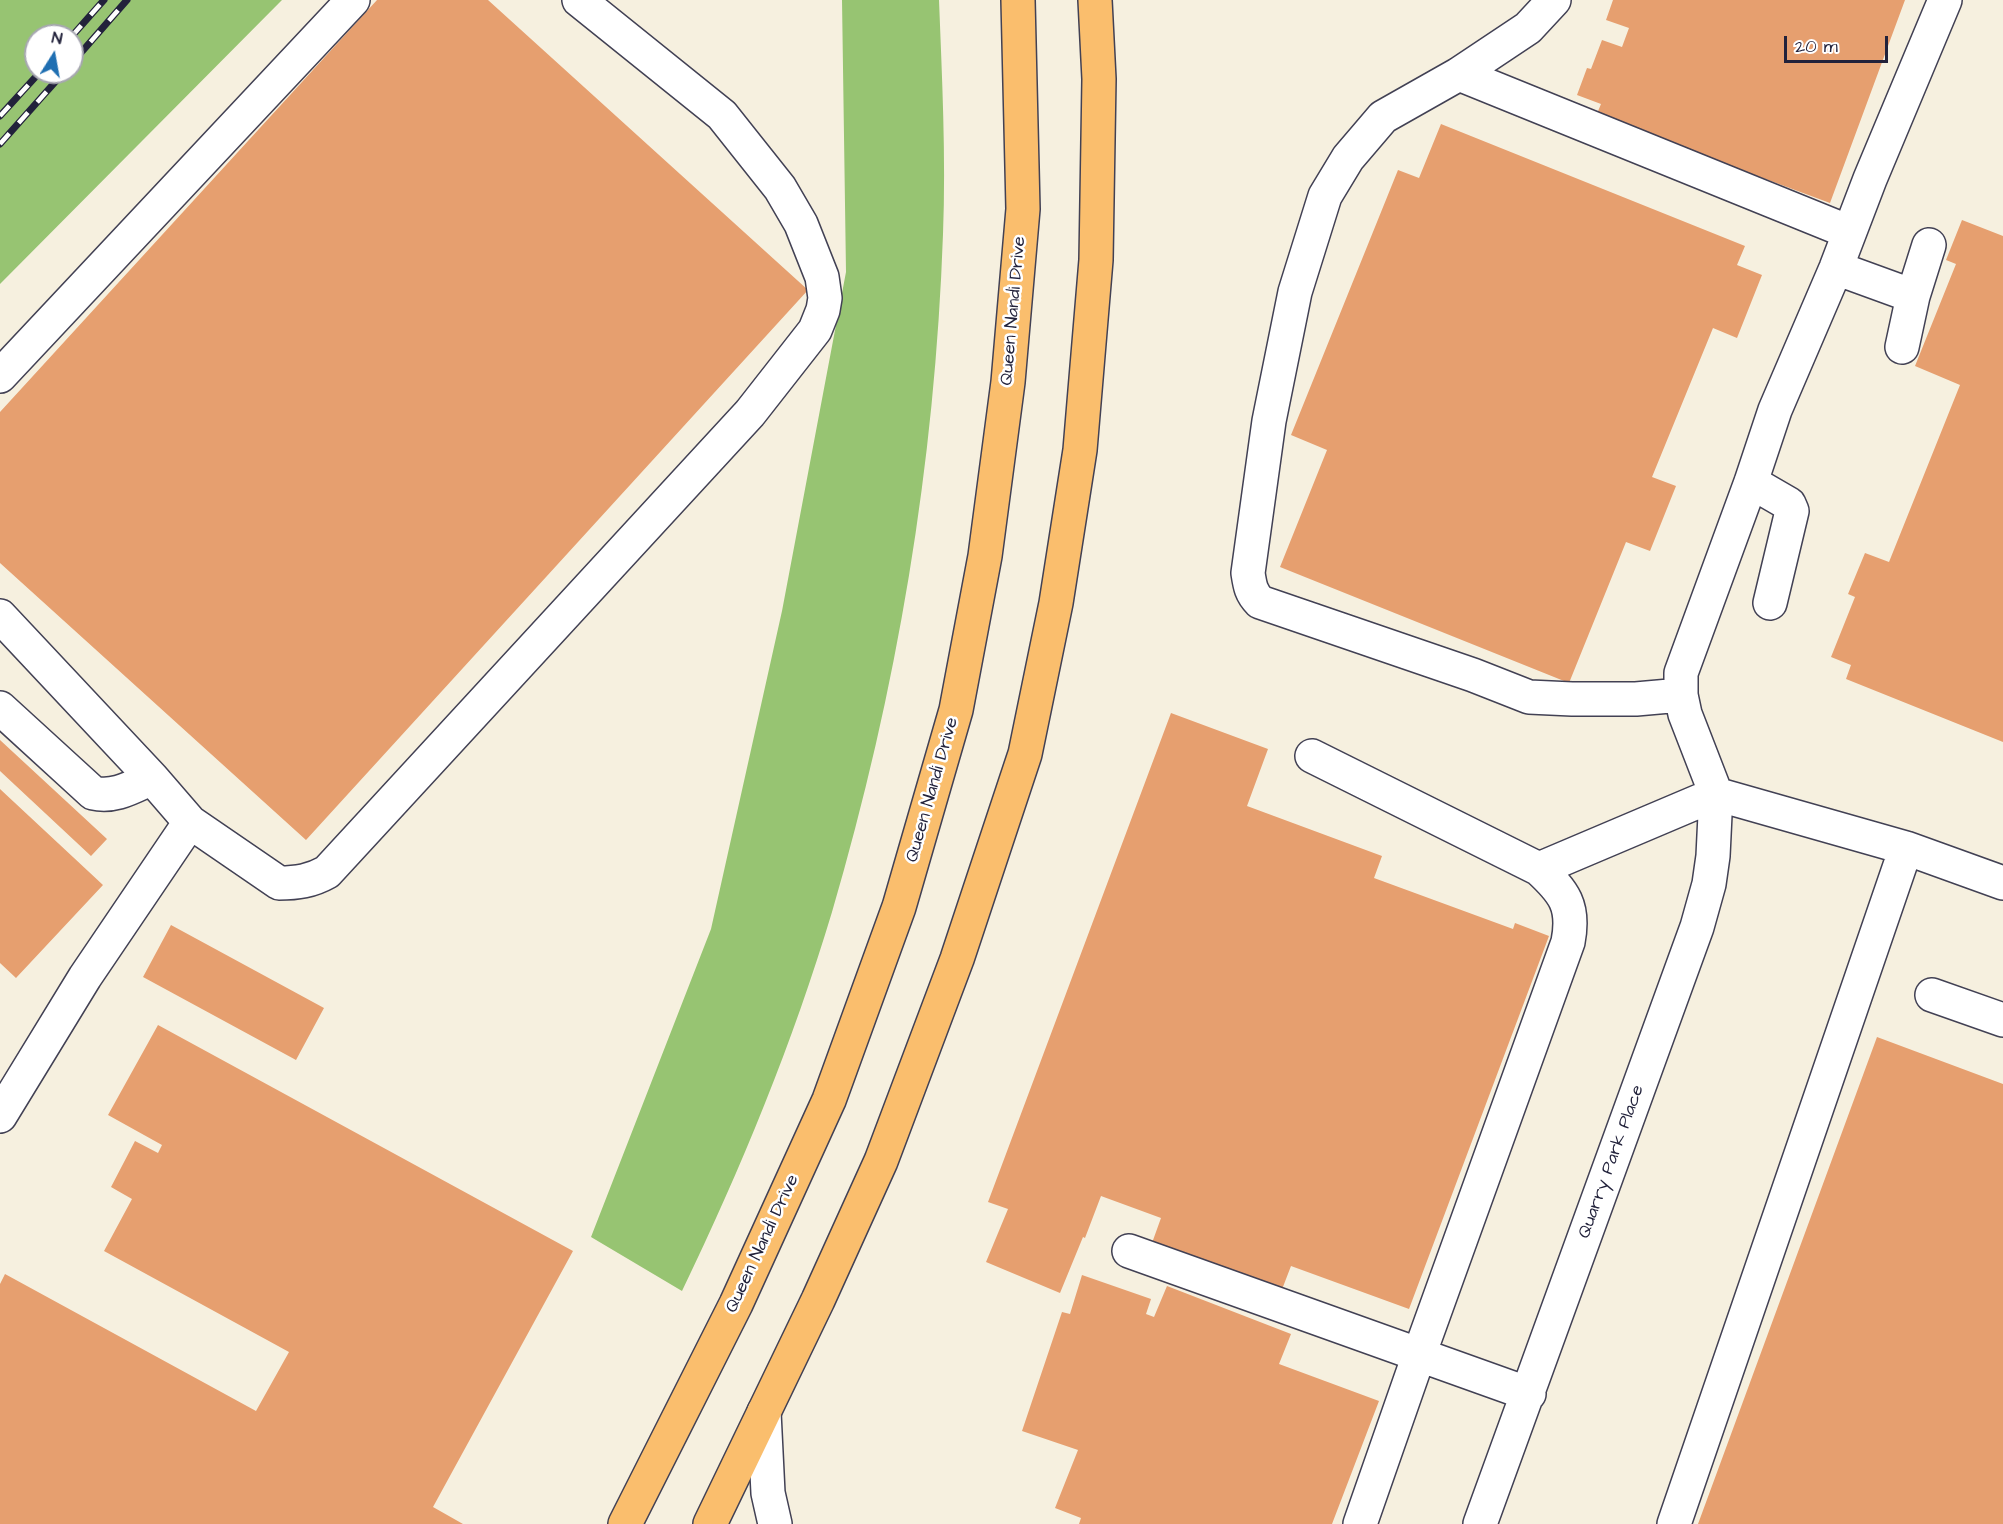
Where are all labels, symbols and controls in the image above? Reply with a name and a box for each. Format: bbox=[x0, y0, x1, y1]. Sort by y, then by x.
north arrow bbox=[24, 24, 84, 84]
scale bar bbox=[1787, 24, 1890, 62]
text: N bbox=[50, 27, 64, 50]
text: 20 m bbox=[1795, 34, 1838, 59]
street label: Queen Nandi Drive bbox=[997, 236, 1031, 386]
street label: Queen Nandi Drive bbox=[902, 715, 964, 865]
street label: Quarry Park Place bbox=[1574, 1082, 1650, 1242]
street label: Queen Nandi Drive bbox=[722, 1172, 804, 1316]

